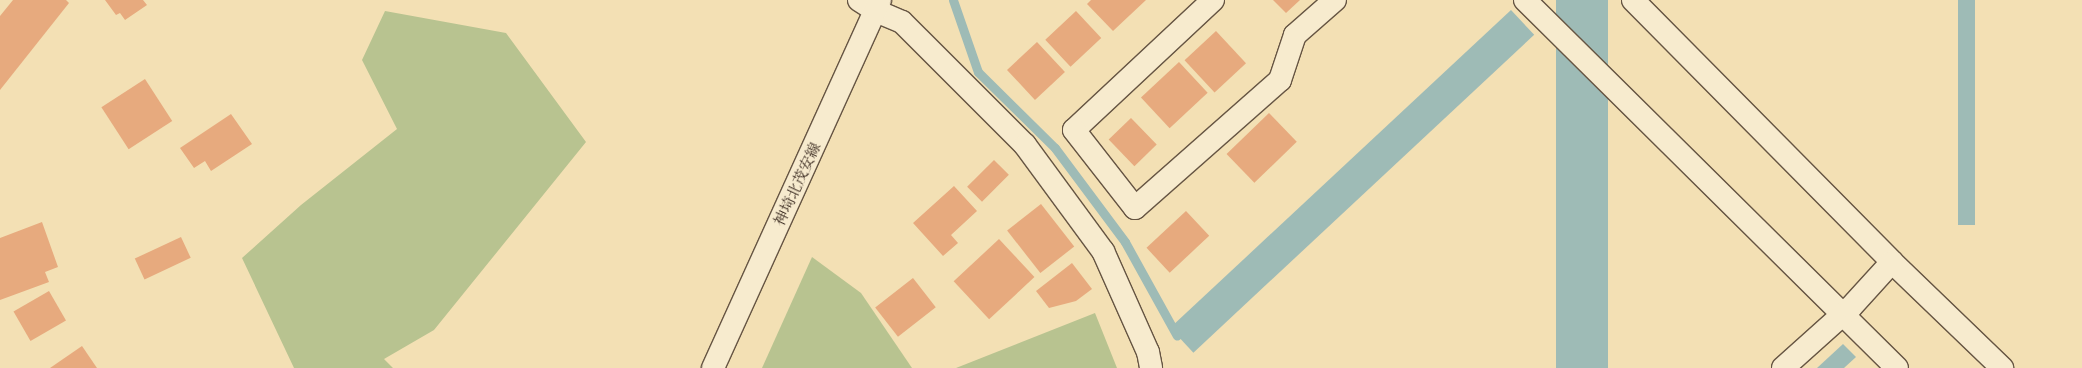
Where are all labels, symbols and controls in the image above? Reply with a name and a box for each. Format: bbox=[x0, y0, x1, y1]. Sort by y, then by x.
street label: 神埼北茂安線 bbox=[770, 139, 824, 229]

